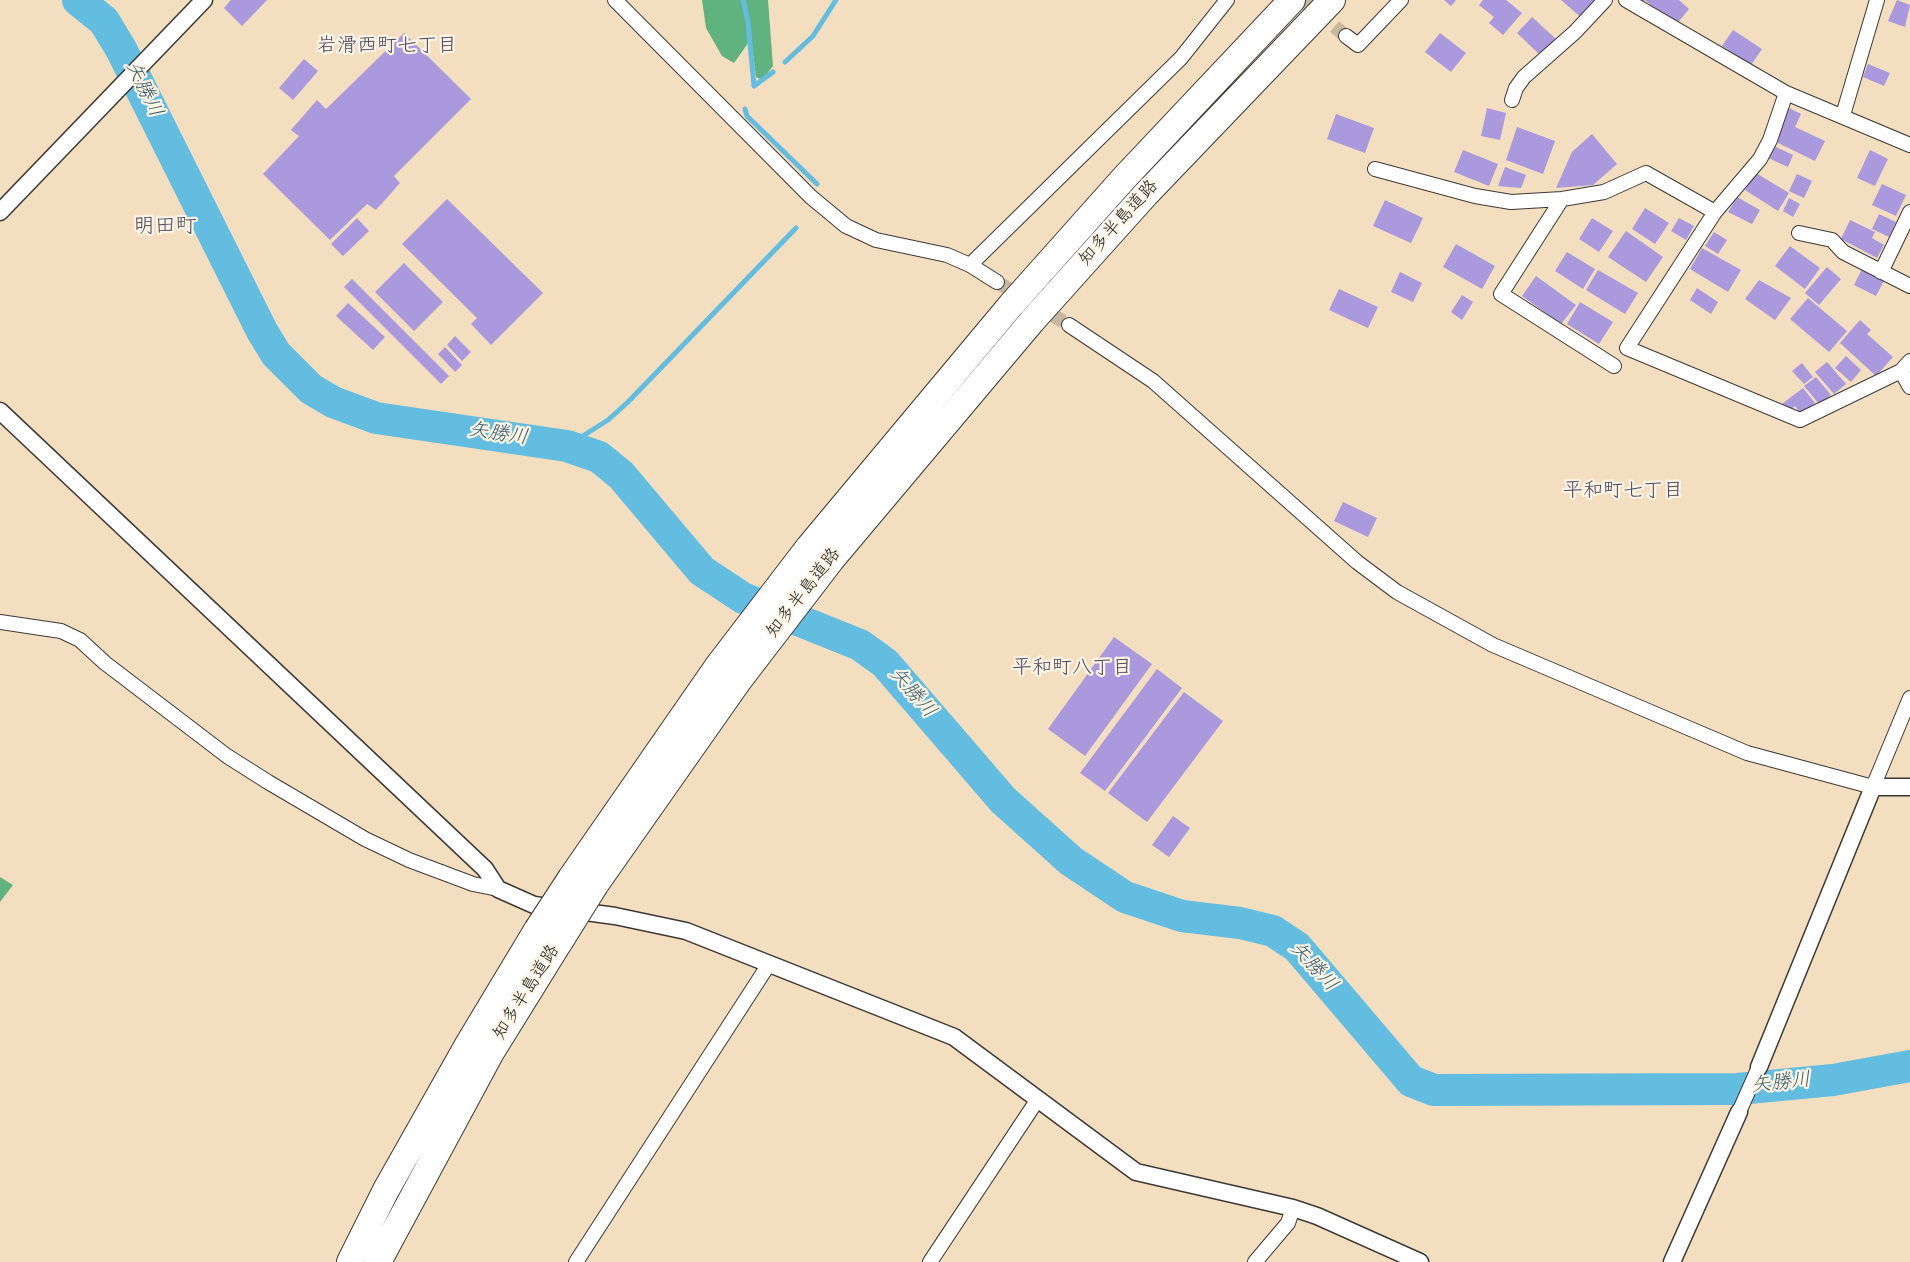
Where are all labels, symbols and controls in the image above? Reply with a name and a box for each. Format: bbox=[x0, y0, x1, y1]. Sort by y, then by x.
district label: 岩滑西町七丁目 bbox=[317, 36, 457, 60]
water label: 矢勝川 bbox=[118, 58, 166, 122]
street label: 知多半島道路 bbox=[1076, 177, 1164, 271]
district label: 明田町 bbox=[134, 216, 196, 242]
water label: 矢勝川 bbox=[467, 420, 529, 452]
district label: 平和町七丁目 bbox=[1563, 481, 1683, 505]
street label: 知多半島道路 bbox=[763, 545, 847, 643]
district label: 平和町八丁目 bbox=[1012, 658, 1132, 682]
water label: 矢勝川 bbox=[882, 663, 940, 725]
water label: 矢勝川 bbox=[1283, 938, 1341, 998]
street label: 知多半島道路 bbox=[490, 941, 566, 1045]
water label: 矢勝川 bbox=[1750, 1070, 1812, 1100]

